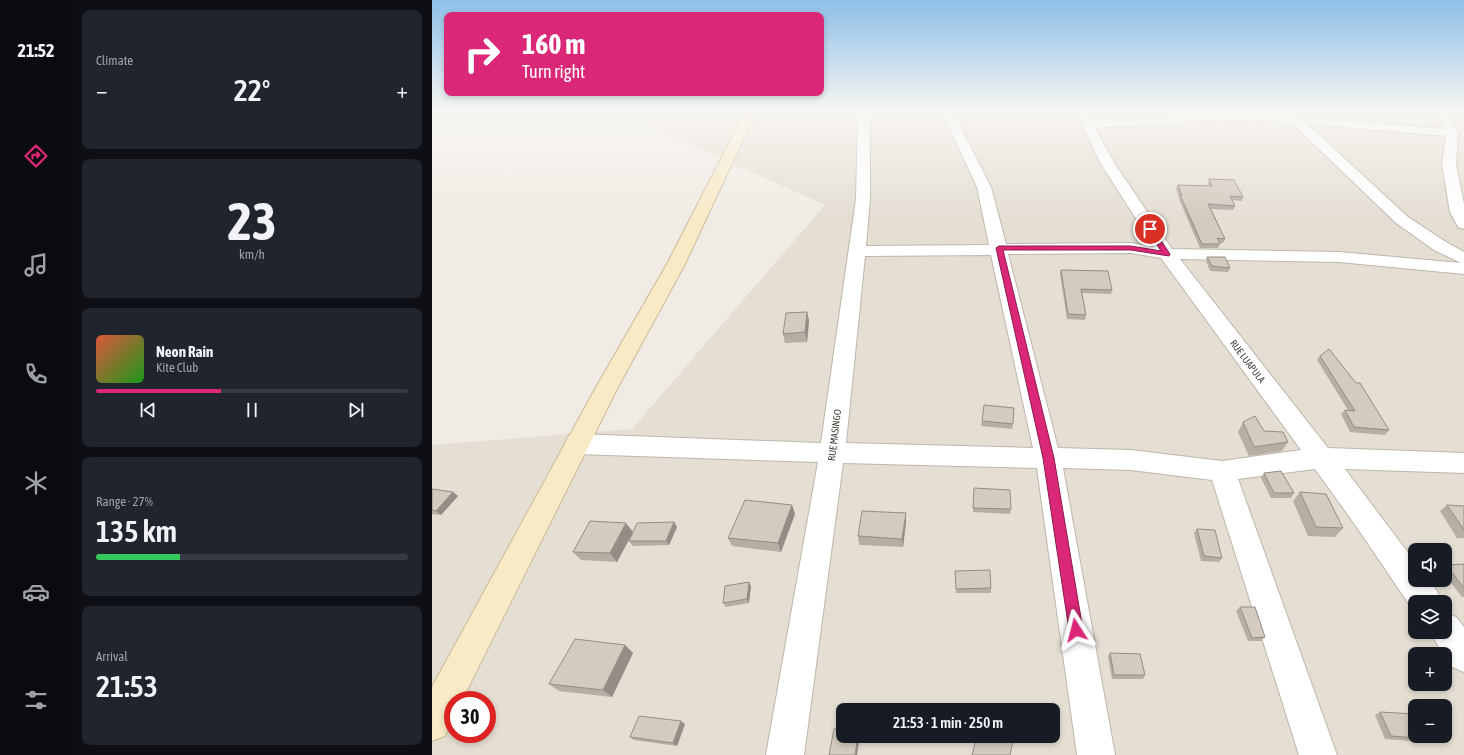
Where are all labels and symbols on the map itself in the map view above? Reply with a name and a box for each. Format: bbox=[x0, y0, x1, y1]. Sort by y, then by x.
pin bbox=[1133, 212, 1167, 246]
street label: RUE LUAPULA bbox=[1228, 338, 1267, 385]
street label: RUE MASINGO bbox=[826, 408, 843, 461]
position arrow bbox=[1055, 609, 1097, 651]
speed limit sign: 30 bbox=[444, 691, 496, 743]

